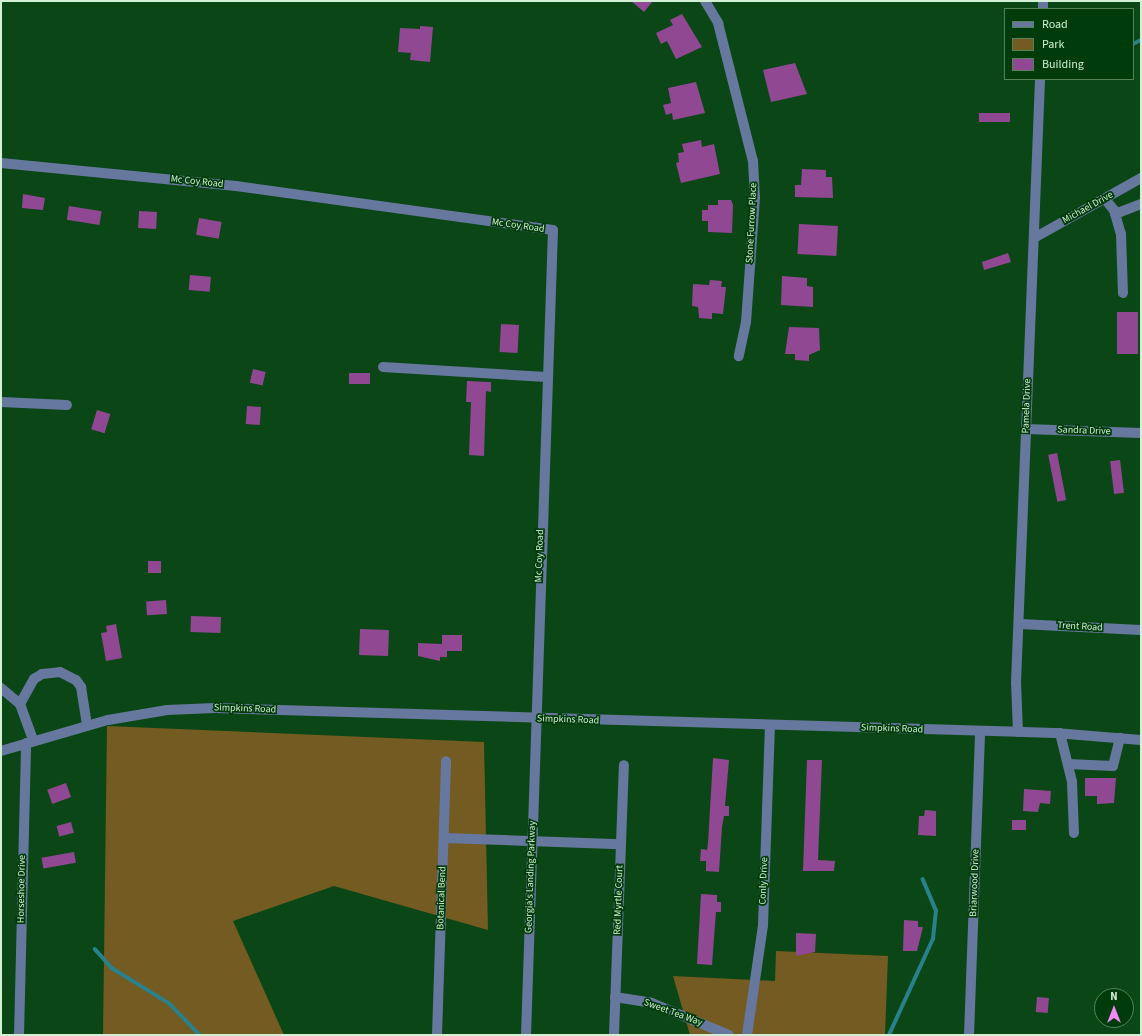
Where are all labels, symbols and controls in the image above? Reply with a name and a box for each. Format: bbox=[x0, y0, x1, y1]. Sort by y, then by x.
legend bbox=[1004, 8, 1134, 80]
text: Road bbox=[1042, 16, 1068, 33]
text: Park bbox=[1042, 36, 1064, 53]
text: Building bbox=[1042, 56, 1084, 73]
street label: Mc Coy Road bbox=[170, 173, 224, 191]
street label: Stone Furrow Place bbox=[744, 183, 760, 263]
street label: Michael Drive bbox=[1061, 189, 1115, 227]
street label: Mc Coy Road bbox=[491, 216, 545, 236]
street label: Pamela Drive bbox=[1020, 378, 1034, 434]
street label: Sandra Drive bbox=[1057, 424, 1111, 438]
street label: Mc Coy Road bbox=[533, 529, 547, 583]
street label: Trent Road bbox=[1057, 620, 1103, 634]
street label: Simpkins Road bbox=[214, 702, 276, 716]
street label: Simpkins Road bbox=[537, 713, 599, 727]
street label: Simpkins Road bbox=[861, 722, 923, 736]
street label: Georgia's Landing Parkway bbox=[523, 821, 539, 933]
street label: Briarwood Drive bbox=[968, 849, 982, 917]
street label: Horseshoe Drive bbox=[15, 855, 29, 923]
street label: Conly Drive bbox=[757, 857, 771, 905]
street label: Red Myrtle Court bbox=[612, 865, 626, 935]
street label: Botanical Bend bbox=[435, 866, 449, 930]
north arrow bbox=[1094, 988, 1134, 1028]
text: N bbox=[1110, 989, 1118, 1004]
street label: Sweet Tea Way bbox=[642, 997, 704, 1029]

